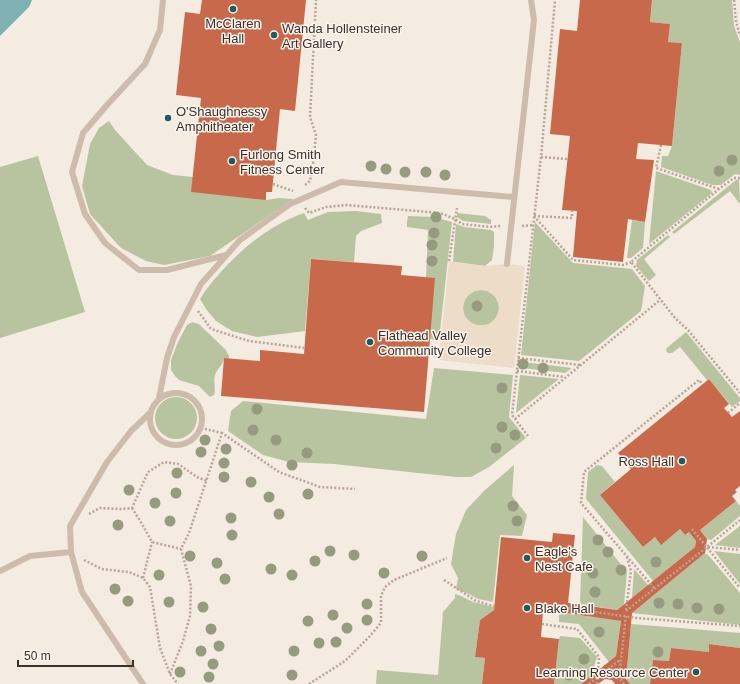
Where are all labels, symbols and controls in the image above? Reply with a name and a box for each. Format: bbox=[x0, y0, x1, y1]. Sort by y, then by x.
marker: McClaren Hall bbox=[228, 4, 238, 14]
place label: McClaren Hall bbox=[205, 16, 261, 46]
place label: Wanda Hollensteiner Art Gallery bbox=[282, 21, 403, 51]
marker: Wanda Hollensteiner Art Gallery bbox=[269, 30, 279, 40]
place label: O'Shaughnessy Amphitheater bbox=[176, 104, 268, 134]
marker: O'Shaughnessy Amphitheater bbox=[163, 113, 173, 123]
place label: Furlong Smith Fitness Center bbox=[240, 147, 325, 177]
marker: Furlong Smith Fitness Center bbox=[227, 156, 237, 166]
place label: Flathead Valley Community College bbox=[378, 328, 491, 358]
marker: Flathead Valley Community College bbox=[365, 337, 375, 347]
place label: Ross Hall bbox=[618, 454, 674, 469]
marker: Ross Hall bbox=[677, 456, 687, 466]
place label: Eagle's Nest Cafe bbox=[535, 544, 593, 574]
marker: Eagle's Nest Cafe bbox=[522, 553, 532, 563]
place label: Blake Hall bbox=[535, 601, 594, 616]
marker: Blake Hall bbox=[522, 603, 532, 613]
scale bar bbox=[18, 642, 133, 668]
text: 50 m bbox=[24, 649, 51, 663]
place label: Learning Resource Center bbox=[536, 665, 689, 680]
marker: Learning Resource Center bbox=[691, 667, 701, 677]

